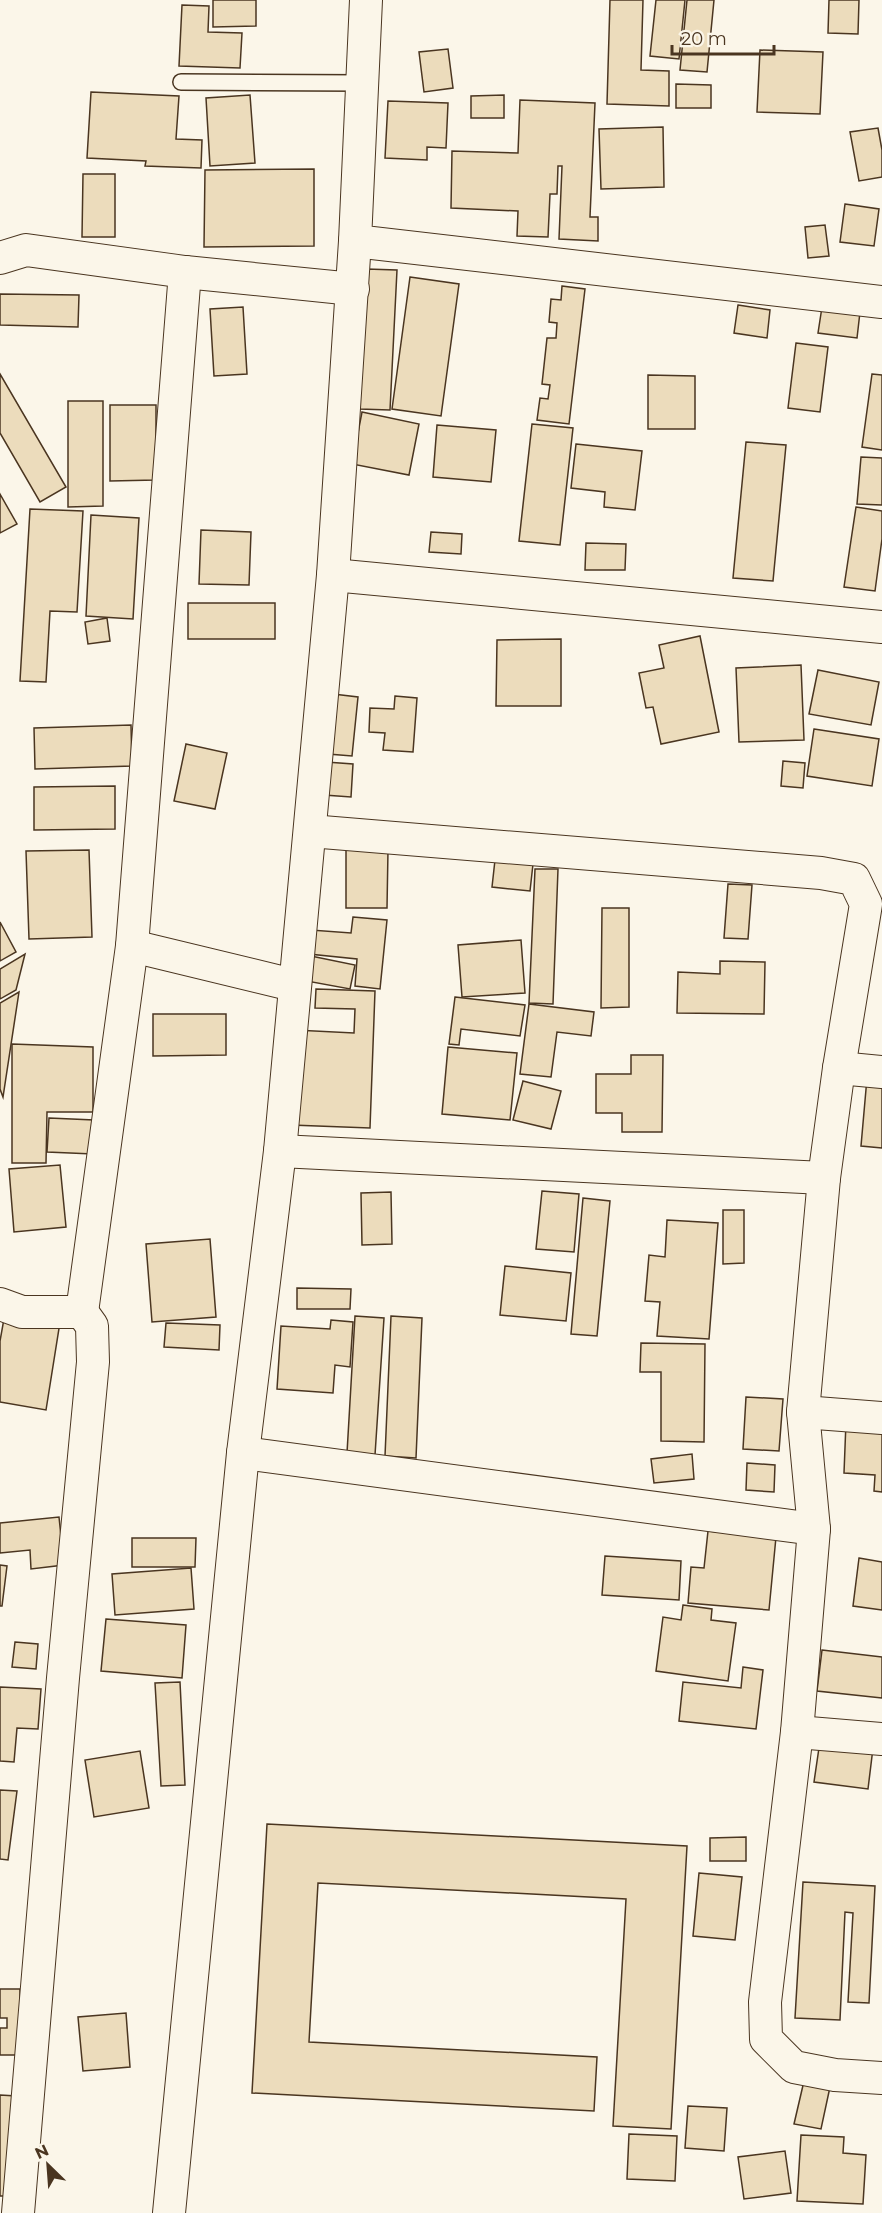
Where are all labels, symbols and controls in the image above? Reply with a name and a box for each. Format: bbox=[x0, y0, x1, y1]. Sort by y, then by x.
scale bar bbox=[672, 18, 774, 56]
text: 20 m bbox=[681, 28, 727, 50]
north arrow bbox=[18, 2135, 78, 2195]
text: N bbox=[32, 2141, 52, 2163]

